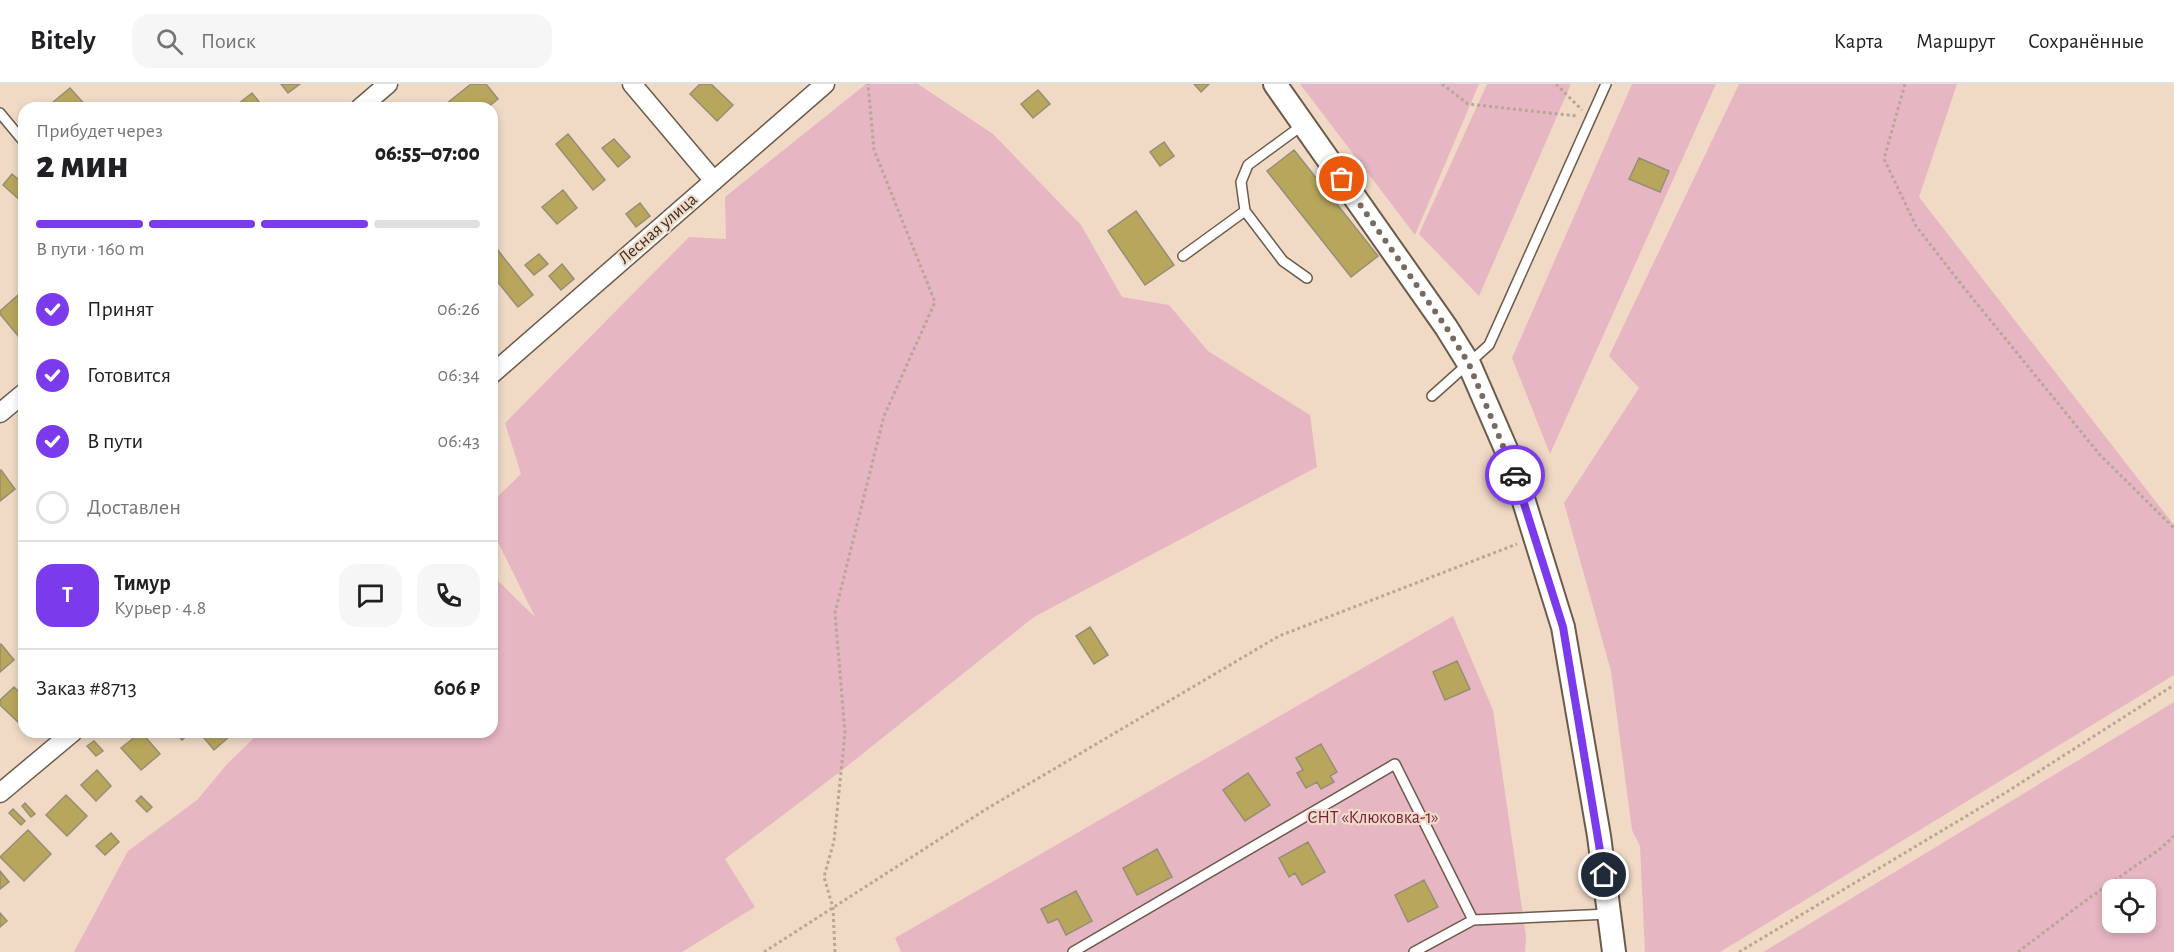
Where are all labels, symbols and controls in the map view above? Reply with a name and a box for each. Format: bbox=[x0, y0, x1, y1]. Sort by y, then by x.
search box bbox=[132, 14, 552, 68]
icon: search bbox=[153, 25, 186, 58]
text: Bitely bbox=[30, 27, 96, 55]
text: Поиск bbox=[201, 30, 256, 52]
text: Карта bbox=[1834, 31, 1883, 52]
text: Маршрут bbox=[1916, 31, 1995, 52]
text: Сохранённые bbox=[2028, 31, 2144, 52]
text: Прибудет через bbox=[36, 121, 163, 141]
text: 06:55–07:00 bbox=[375, 142, 480, 164]
text: 2 мин bbox=[36, 146, 129, 185]
pin bbox=[1316, 153, 1367, 204]
icon: bag bbox=[1325, 162, 1358, 195]
street label: Лесная улица bbox=[615, 190, 701, 268]
text: В пути · 160 m bbox=[36, 239, 144, 259]
icon: check bbox=[36, 293, 69, 326]
text: Принят bbox=[87, 298, 153, 320]
text: 06:26 bbox=[437, 299, 480, 319]
icon: check bbox=[36, 359, 69, 392]
text: Готовится bbox=[87, 364, 171, 386]
text: 06:34 bbox=[438, 365, 480, 385]
icon: check bbox=[36, 425, 69, 458]
text: В пути bbox=[87, 430, 143, 452]
text: 06:43 bbox=[438, 431, 480, 451]
courier bbox=[1485, 445, 1545, 505]
icon: car bbox=[1499, 459, 1532, 492]
text: Доставлен bbox=[87, 496, 181, 518]
button: chat bbox=[339, 564, 402, 627]
button: phone bbox=[417, 564, 480, 627]
text: Тимур bbox=[114, 572, 171, 594]
text: Т bbox=[62, 584, 73, 606]
text: Курьер · 4.8 bbox=[114, 598, 206, 618]
text: Заказ #8713 bbox=[36, 677, 137, 699]
text: 606 ₽ bbox=[434, 677, 480, 699]
park label: СНТ «Клюковка-1» bbox=[1307, 809, 1439, 827]
pin bbox=[1578, 849, 1629, 900]
icon: home bbox=[1587, 858, 1620, 891]
map controls bbox=[2102, 879, 2156, 933]
button: locate bbox=[2102, 879, 2156, 933]

